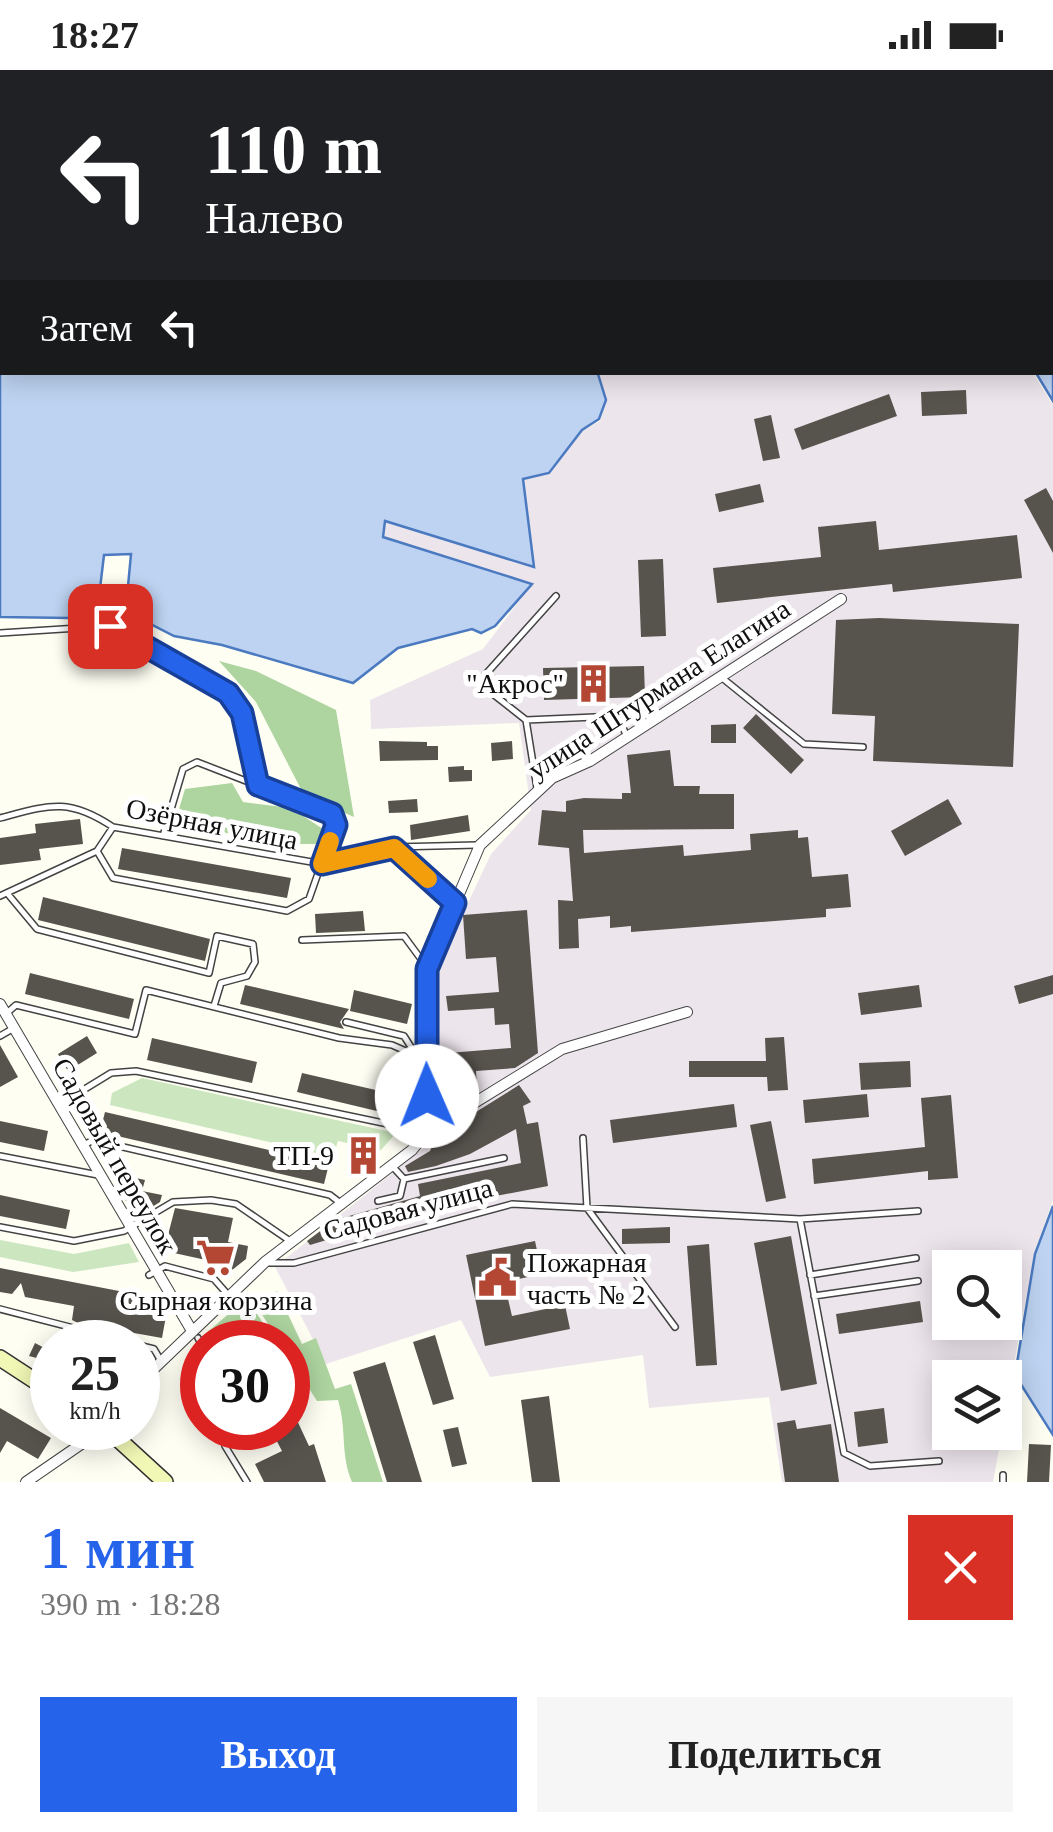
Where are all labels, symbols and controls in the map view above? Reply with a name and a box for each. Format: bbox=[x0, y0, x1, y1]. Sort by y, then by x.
text: 18:27 bbox=[50, 14, 139, 56]
icon: left bbox=[40, 110, 170, 240]
text: 110 m bbox=[205, 111, 382, 188]
text: Налево bbox=[205, 193, 344, 243]
icon: left bbox=[152, 300, 207, 355]
text: Затем bbox=[40, 307, 132, 349]
pin bbox=[68, 584, 153, 669]
street label: улица Штурмана Елагина bbox=[522, 592, 796, 785]
icon: arrive bbox=[83, 599, 138, 654]
building icon: "Акрос" bbox=[573, 662, 615, 704]
place label: "Акрос" bbox=[466, 668, 564, 699]
street label: Озёрная улица bbox=[124, 792, 301, 856]
position arrow bbox=[375, 1044, 479, 1148]
street label: Садовый переулок bbox=[46, 1053, 184, 1260]
building icon: ТП-9 bbox=[343, 1134, 385, 1176]
place label: ТП-9 bbox=[273, 1140, 334, 1171]
street label: Садовая улица bbox=[320, 1171, 496, 1246]
supermarket icon: Сырная корзина bbox=[195, 1237, 237, 1279]
place label: Пожарная часть № 2 bbox=[527, 1247, 647, 1310]
map controls bbox=[932, 1250, 1022, 1450]
button: search bbox=[932, 1250, 1022, 1340]
public building icon: Пожарная часть № 2 bbox=[476, 1257, 518, 1299]
place label: Сырная корзина bbox=[120, 1285, 313, 1316]
speed limit sign: 30 bbox=[180, 1320, 310, 1450]
text: 25 bbox=[70, 1345, 120, 1401]
button: layers bbox=[932, 1360, 1022, 1450]
text: km/h bbox=[69, 1397, 121, 1424]
text: 1 мин bbox=[40, 1515, 195, 1581]
button: close bbox=[908, 1515, 1013, 1620]
text: 390 m · 18:28 bbox=[40, 1586, 220, 1622]
button: Выход bbox=[40, 1697, 517, 1812]
button: Поделиться bbox=[537, 1697, 1013, 1812]

